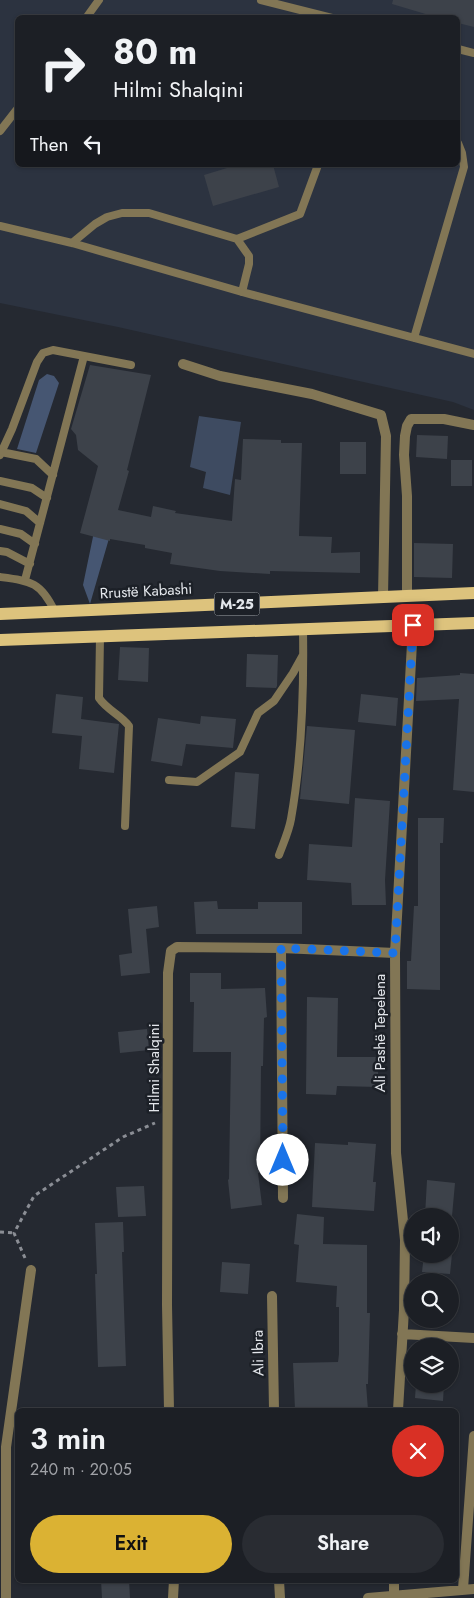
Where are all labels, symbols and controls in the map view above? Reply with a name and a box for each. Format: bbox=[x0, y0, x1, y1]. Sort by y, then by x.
text: 80 m bbox=[113, 27, 197, 77]
icon: right bbox=[30, 35, 95, 100]
text: Hilmi Shalqini bbox=[113, 73, 244, 105]
icon: left bbox=[79, 130, 107, 158]
text: Then bbox=[30, 131, 69, 158]
street label: Rrustë Kabashi bbox=[99, 578, 193, 604]
road number: M-25 bbox=[214, 592, 260, 616]
pin bbox=[392, 604, 434, 646]
icon: arrive bbox=[399, 611, 427, 639]
street label: Ali Pashë Tepelena bbox=[369, 974, 391, 1092]
street label: Hilmi Shalqini bbox=[143, 1023, 165, 1113]
position arrow bbox=[256, 1133, 308, 1185]
map controls bbox=[404, 1208, 459, 1393]
button: sound bbox=[404, 1208, 459, 1263]
button: search bbox=[404, 1273, 459, 1328]
street label: Ali Ibra bbox=[247, 1330, 269, 1376]
button: layers bbox=[404, 1338, 459, 1393]
text: 3 min bbox=[30, 1417, 106, 1460]
button: close bbox=[392, 1425, 444, 1477]
text: 240 m · 20:05 bbox=[30, 1458, 132, 1481]
button: Exit bbox=[30, 1515, 232, 1573]
button: Share bbox=[242, 1515, 444, 1573]

